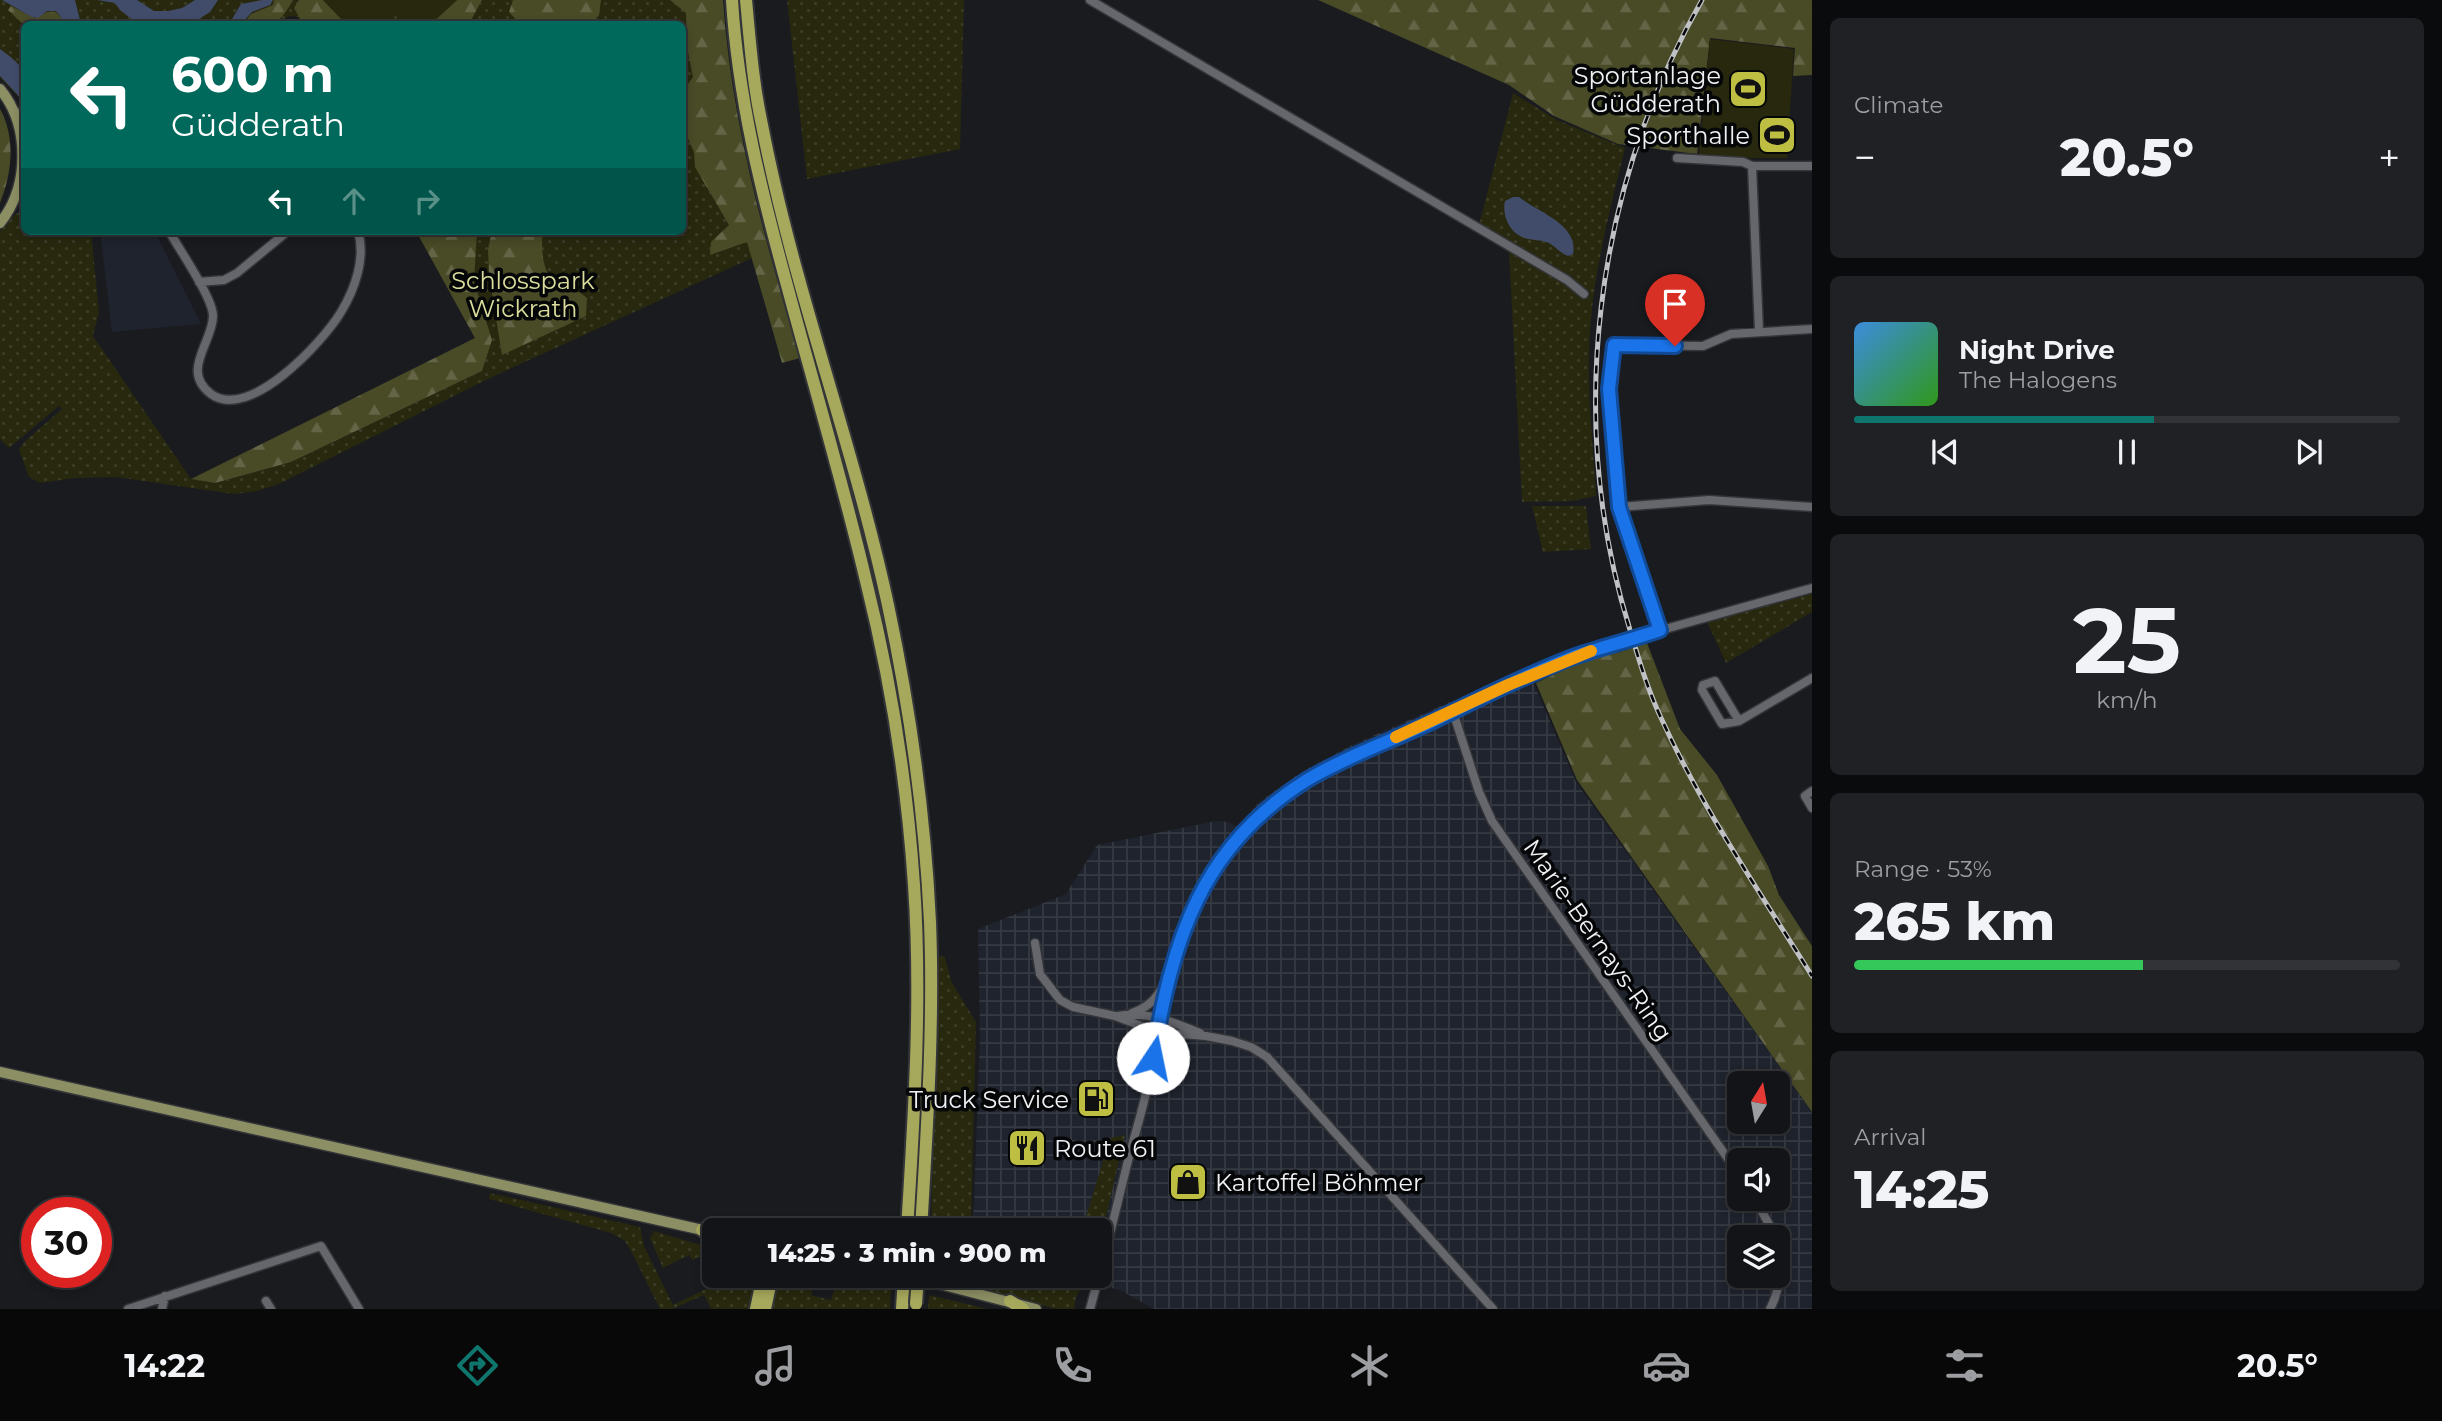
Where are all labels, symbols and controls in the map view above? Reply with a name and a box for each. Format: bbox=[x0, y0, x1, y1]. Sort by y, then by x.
text: 600 m bbox=[171, 45, 334, 104]
icon: left bbox=[56, 49, 147, 140]
place label: Sportanlage Güdderath bbox=[1574, 61, 1721, 118]
sports icon: Sportanlage Güdderath bbox=[1727, 68, 1769, 110]
text: Climate bbox=[1854, 91, 1943, 119]
text: Güdderath bbox=[171, 105, 345, 144]
sports icon: Sporthalle bbox=[1756, 114, 1798, 156]
place label: Sporthalle bbox=[1626, 121, 1750, 150]
text: 20.5° bbox=[2060, 126, 2194, 189]
text: − bbox=[1854, 134, 1876, 181]
text: + bbox=[2378, 134, 2400, 181]
icon: left bbox=[262, 182, 300, 220]
icon: ahead bbox=[335, 182, 373, 220]
icon: right bbox=[408, 182, 446, 220]
park label: Schlosspark Wickrath bbox=[451, 266, 595, 323]
pin bbox=[1645, 274, 1705, 346]
icon: arrive bbox=[1656, 285, 1694, 323]
text: Night Drive bbox=[1959, 334, 2115, 366]
text: The Halogens bbox=[1959, 366, 2117, 394]
icon: previous bbox=[1926, 433, 1964, 471]
icon: pause bbox=[2108, 433, 2146, 471]
icon: next bbox=[2290, 433, 2328, 471]
text: 25 bbox=[2073, 585, 2181, 696]
text: km/h bbox=[2096, 686, 2158, 714]
street label: Marie-Bernays-Ring bbox=[1518, 834, 1678, 1046]
text: Range · 53% bbox=[1854, 855, 1992, 883]
text: 265 km bbox=[1854, 890, 2055, 953]
position arrow bbox=[1116, 1021, 1190, 1095]
north arrow bbox=[1727, 1071, 1790, 1134]
map controls bbox=[1727, 1071, 1790, 1288]
fuel station icon: Truck Service bbox=[1075, 1078, 1117, 1120]
place label: Truck Service bbox=[909, 1085, 1069, 1114]
text: Arrival bbox=[1854, 1123, 1927, 1151]
restaurant icon: Route 61 bbox=[1006, 1127, 1048, 1169]
place label: Route 61 bbox=[1054, 1134, 1156, 1163]
button: sound bbox=[1727, 1148, 1790, 1211]
text: 14:25 bbox=[1854, 1158, 1989, 1221]
shop icon: Kartoffel Böhmer bbox=[1167, 1161, 1209, 1203]
place label: Kartoffel Böhmer bbox=[1215, 1168, 1423, 1197]
speed limit sign: 30 bbox=[21, 1197, 112, 1288]
button: layers bbox=[1727, 1225, 1790, 1288]
text: 14:25 · 3 min · 900 m bbox=[768, 1237, 1046, 1269]
icon: directions bbox=[453, 1341, 502, 1390]
icon: music bbox=[751, 1341, 800, 1390]
icon: phone bbox=[1048, 1341, 1097, 1390]
icon: climate bbox=[1345, 1341, 1394, 1390]
icon: car bbox=[1642, 1341, 1691, 1390]
icon: filters bbox=[1940, 1341, 1989, 1390]
text: 14:22 bbox=[124, 1346, 205, 1385]
text: 20.5° bbox=[2237, 1346, 2318, 1385]

